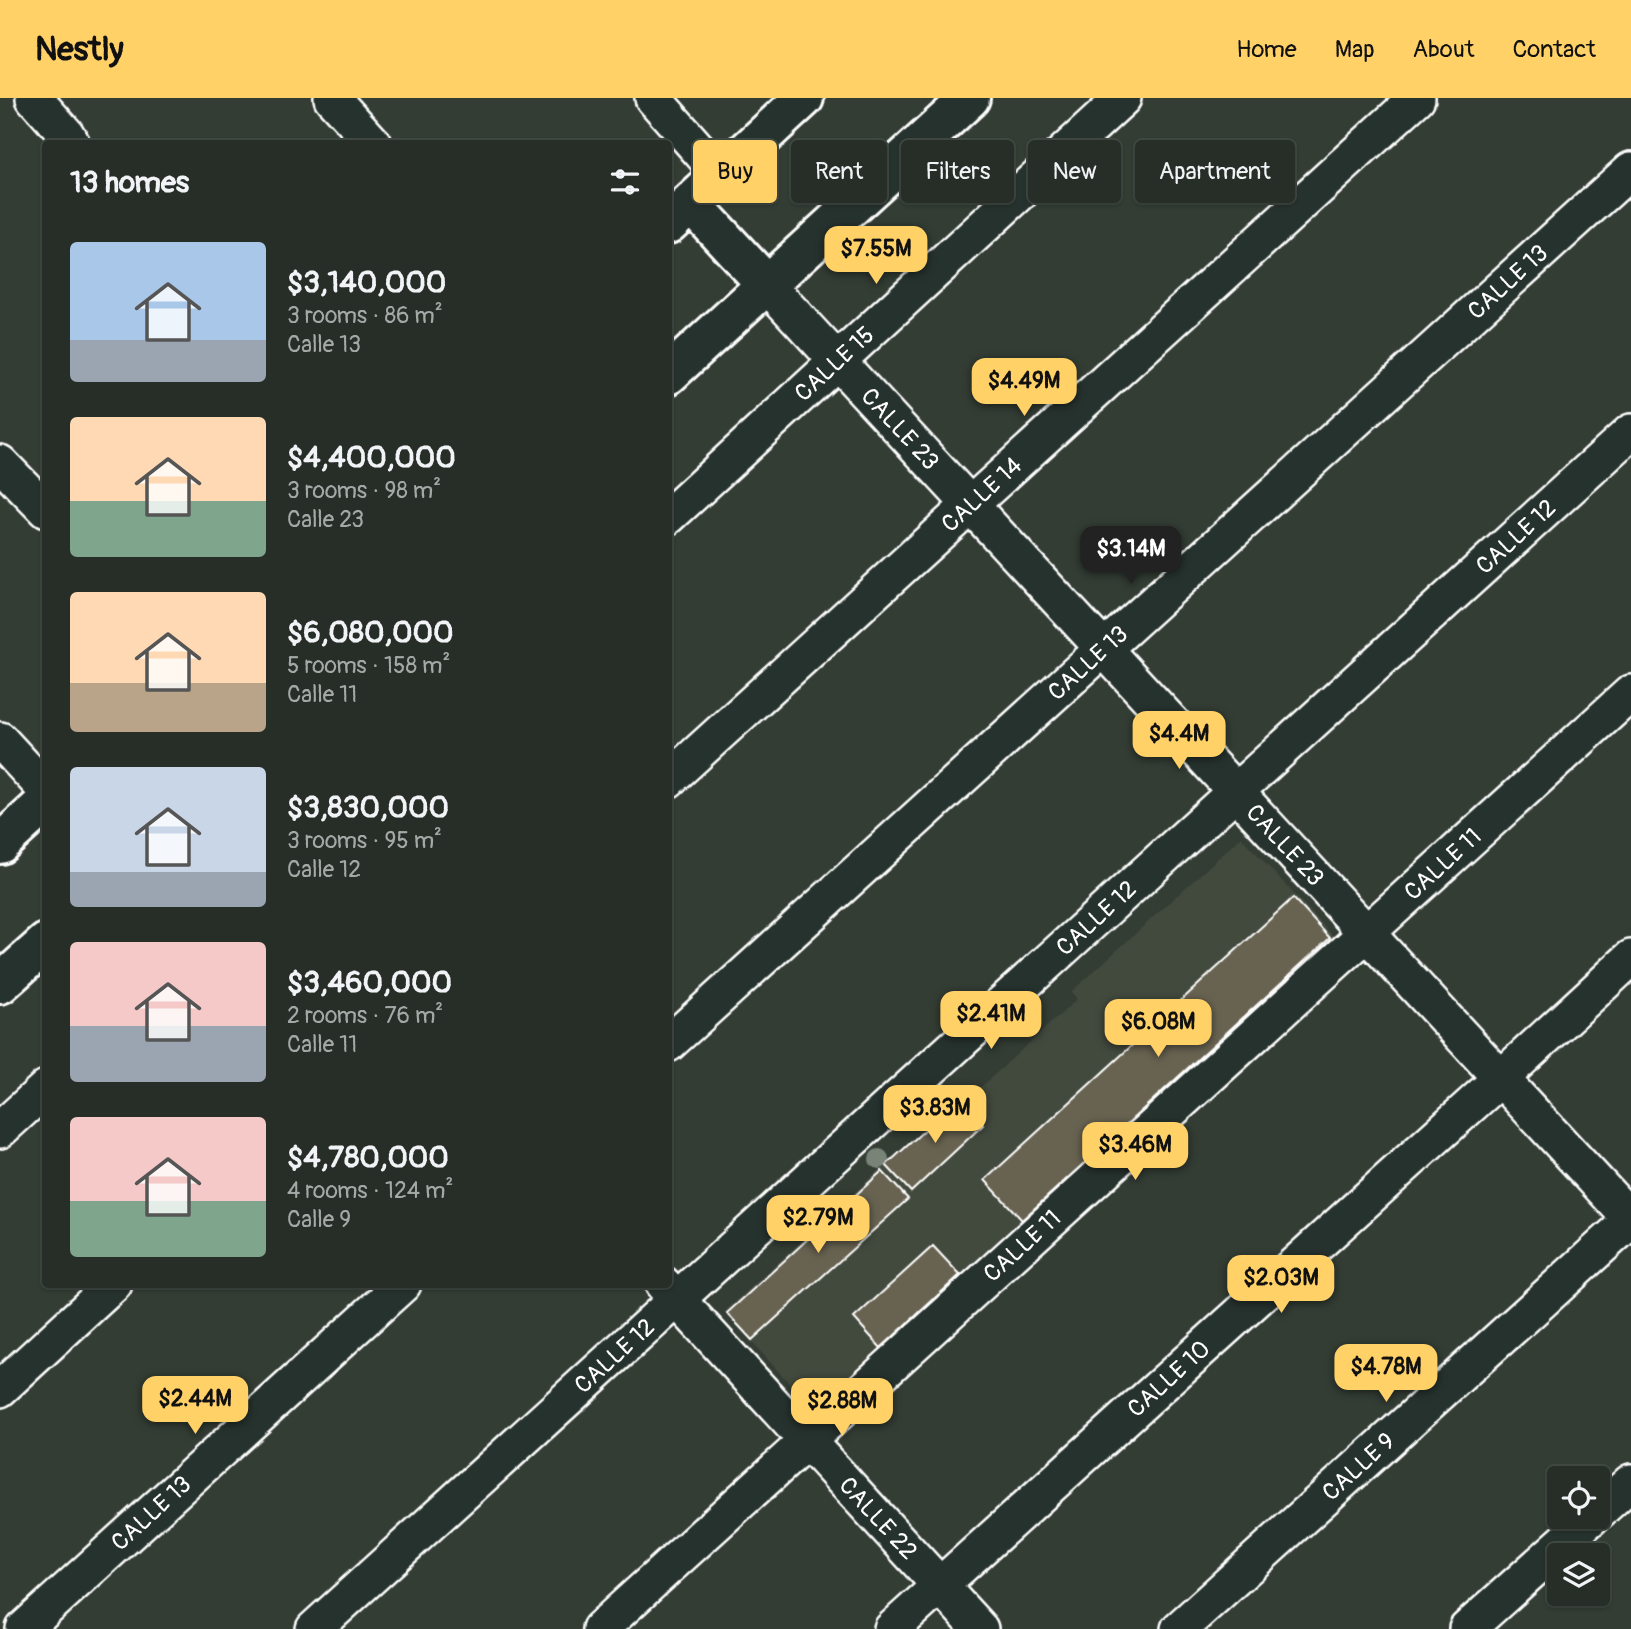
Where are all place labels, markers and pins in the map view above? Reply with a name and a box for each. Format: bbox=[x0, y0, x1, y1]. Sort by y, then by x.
pin: $7.55M bbox=[819, 226, 933, 286]
pin: $4.49M bbox=[967, 358, 1081, 418]
pin: $3.14M bbox=[1074, 526, 1188, 586]
pin: $4.4M bbox=[1130, 712, 1228, 771]
pin: $2.41M bbox=[934, 992, 1048, 1051]
pin: $6.08M bbox=[1101, 1000, 1215, 1059]
pin: $3.83M bbox=[878, 1086, 992, 1145]
pin: $3.46M bbox=[1078, 1122, 1192, 1182]
pin: $2.79M bbox=[761, 1196, 875, 1255]
pin: $2.03M bbox=[1224, 1256, 1338, 1315]
pin: $4.78M bbox=[1329, 1344, 1443, 1404]
pin: $2.44M bbox=[138, 1376, 252, 1436]
pin: $2.88M bbox=[785, 1378, 899, 1438]

